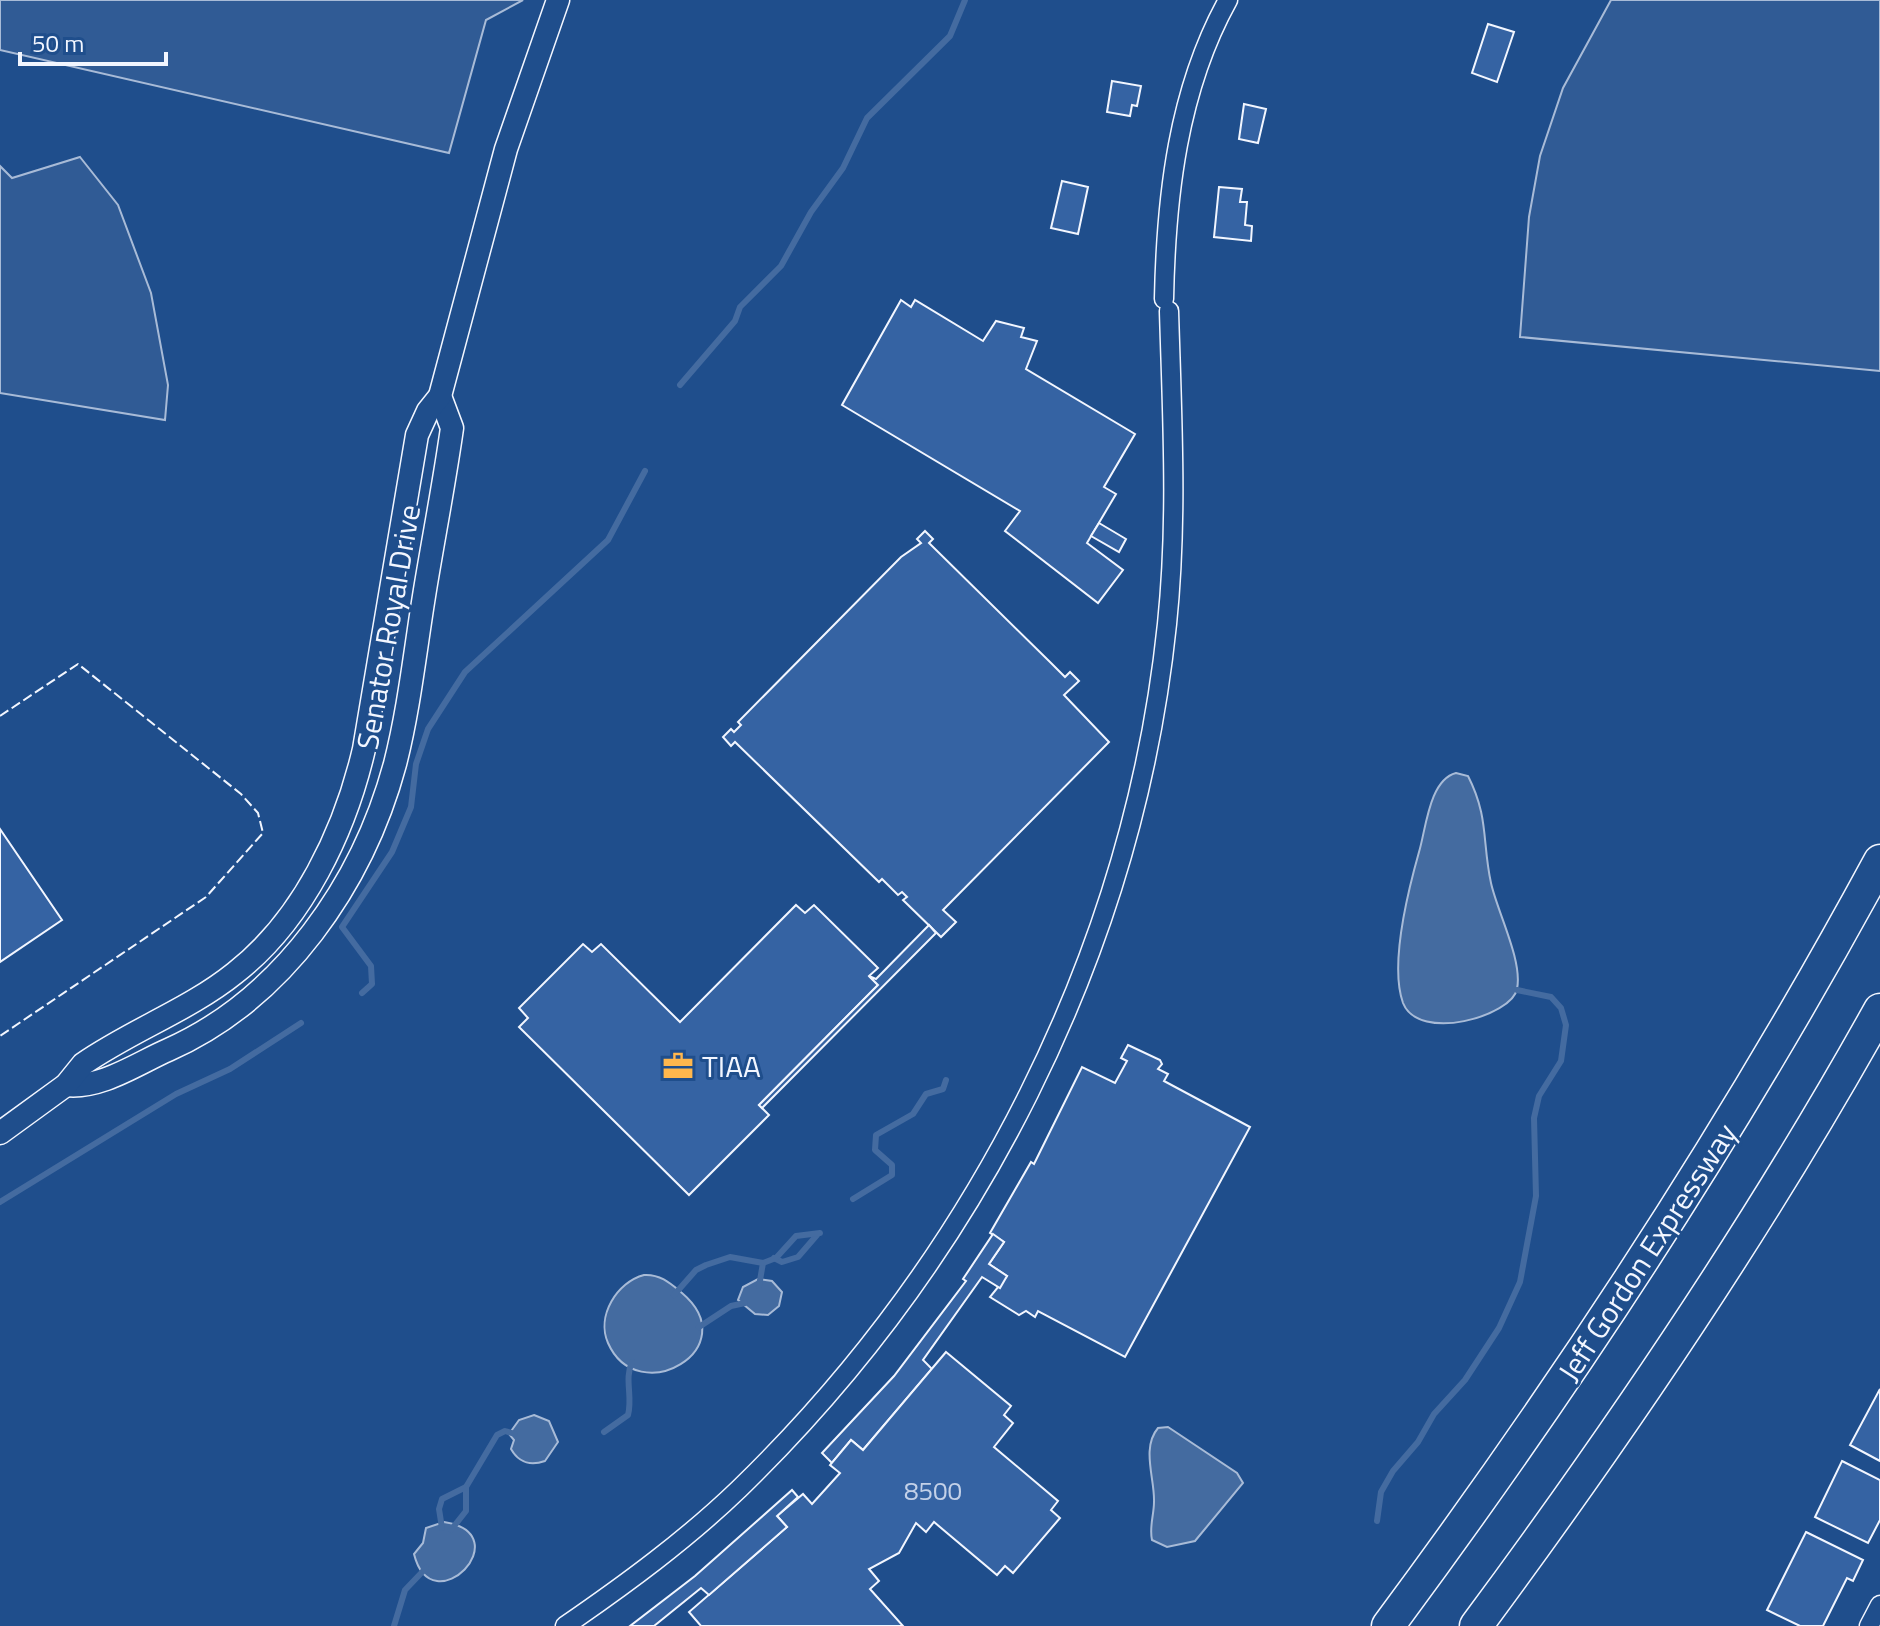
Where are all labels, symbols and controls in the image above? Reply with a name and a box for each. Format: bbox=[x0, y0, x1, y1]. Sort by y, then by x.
scale bar bbox=[20, 16, 166, 66]
text: 50 m bbox=[32, 25, 84, 61]
street label: Senator Royal Drive bbox=[344, 501, 432, 753]
place label: TIAA bbox=[702, 1043, 761, 1089]
office icon: TIAA bbox=[661, 1049, 695, 1083]
street label: Jeff Gordon Expressway bbox=[1546, 1114, 1748, 1390]
house number: 8500 bbox=[904, 1471, 962, 1510]

